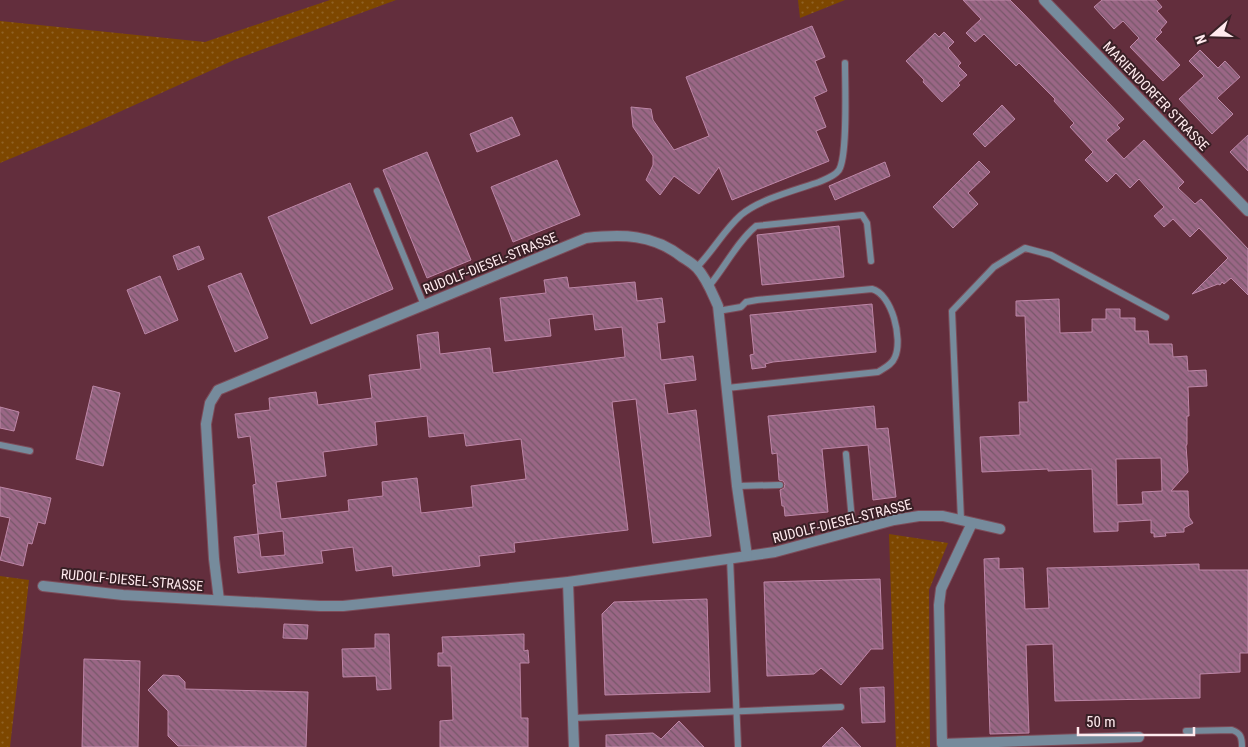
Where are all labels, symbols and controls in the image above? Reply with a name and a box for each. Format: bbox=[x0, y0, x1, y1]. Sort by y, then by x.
north arrow bbox=[1188, 10, 1238, 60]
street label: MARIENDORFER STRASSE bbox=[1100, 38, 1212, 154]
street label: RUDOLF-DIESEL-STRASSE bbox=[421, 229, 559, 297]
street label: RUDOLF-DIESEL-STRASSE bbox=[771, 496, 913, 546]
street label: RUDOLF-DIESEL-STRASSE bbox=[60, 566, 204, 594]
scale bar bbox=[1078, 704, 1194, 736]
text: 50 m bbox=[1086, 713, 1116, 731]

